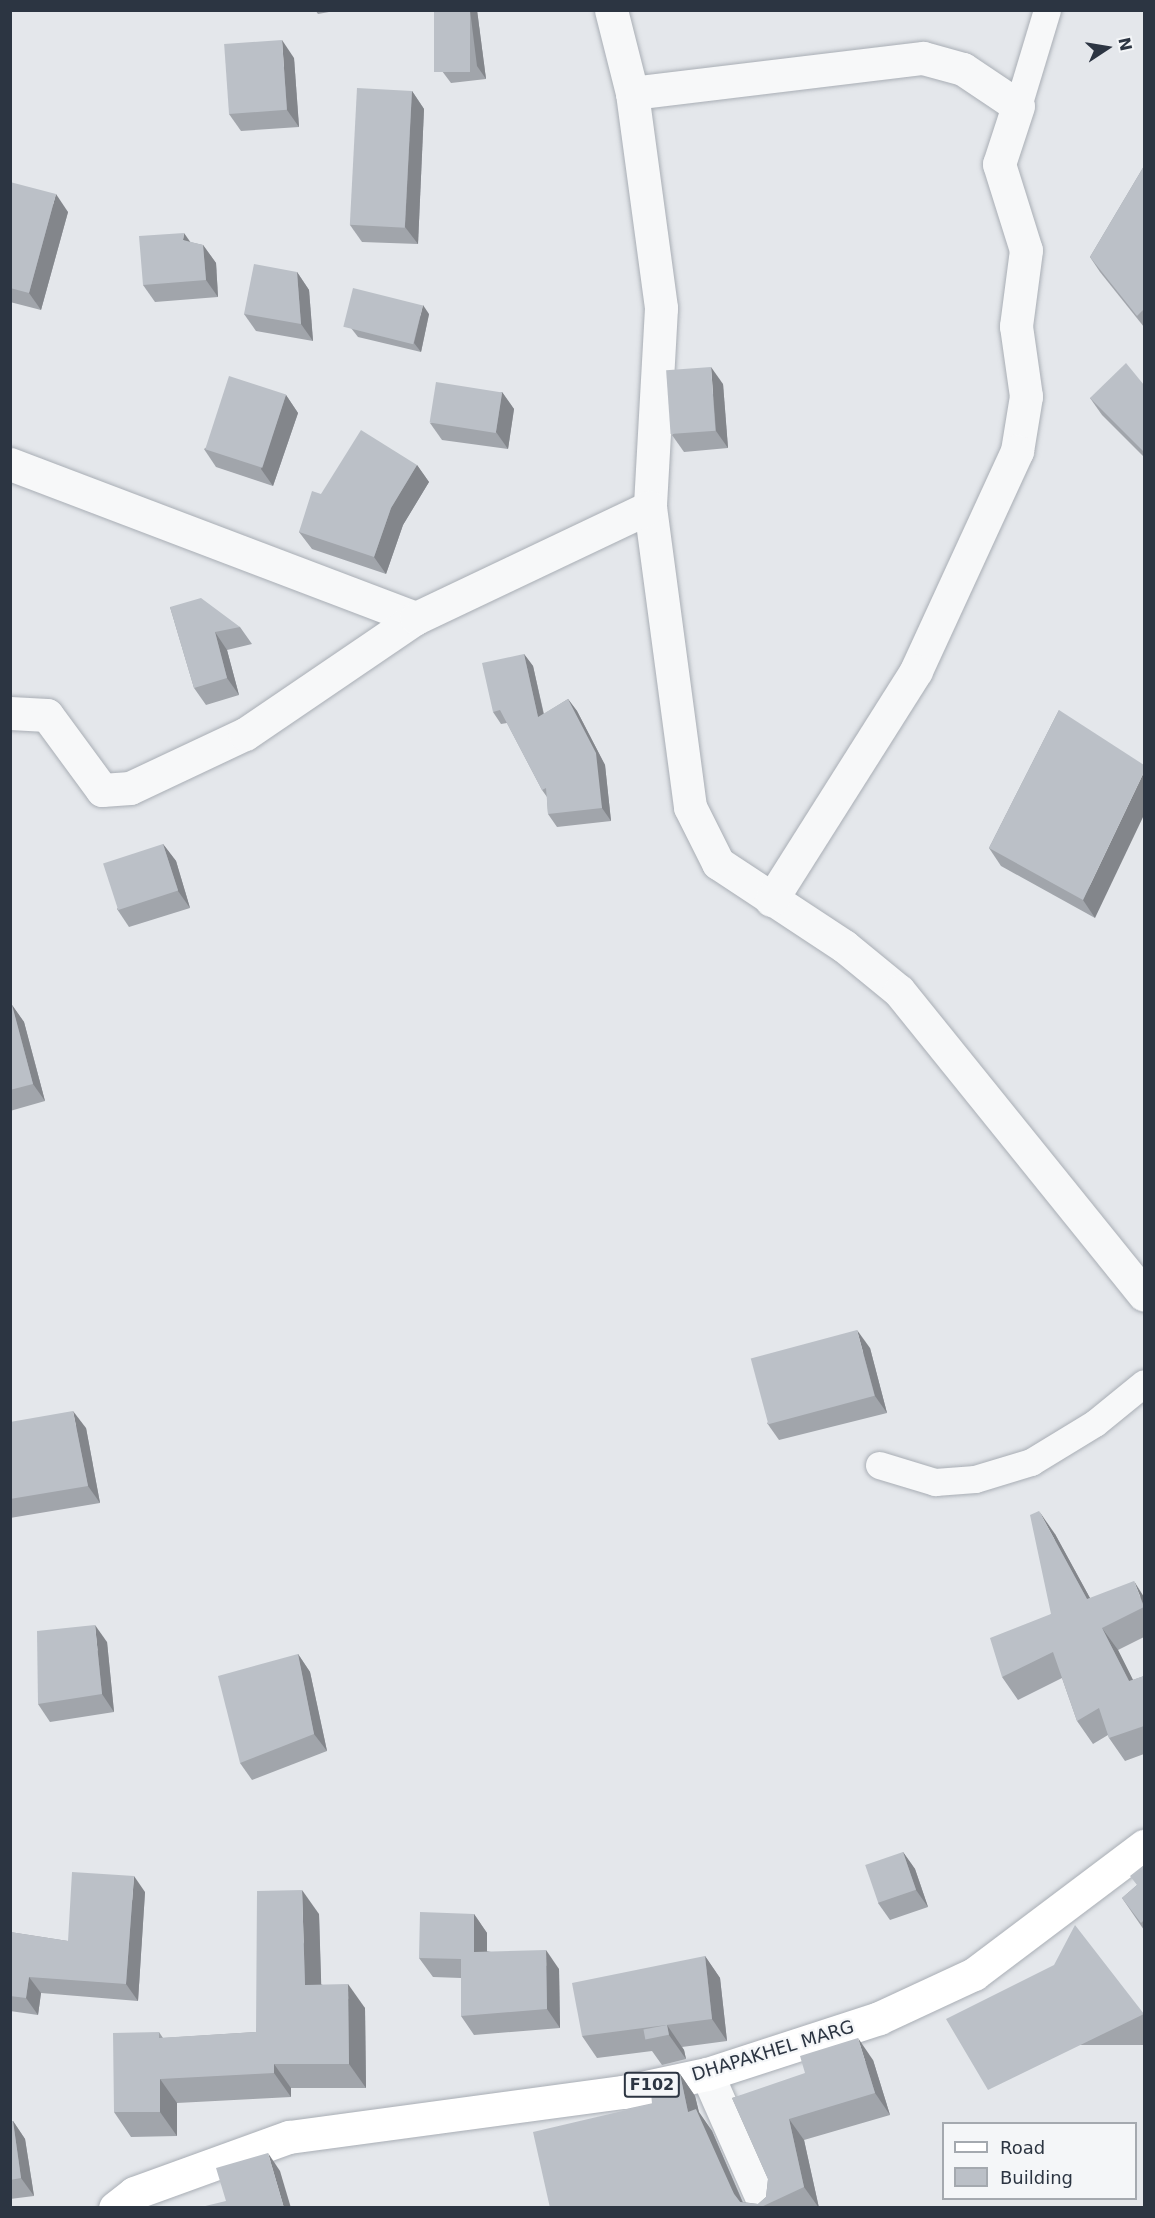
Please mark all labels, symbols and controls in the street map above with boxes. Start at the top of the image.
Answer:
north arrow [1077,18,1137,78]
text: N [1114,36,1136,53]
street label: DHAPAKHEL MARG [689,2016,857,2086]
road number: F102 [624,2072,680,2098]
legend [942,2122,1137,2200]
text: Road [1000,2137,1045,2158]
text: Building [1000,2167,1073,2188]

